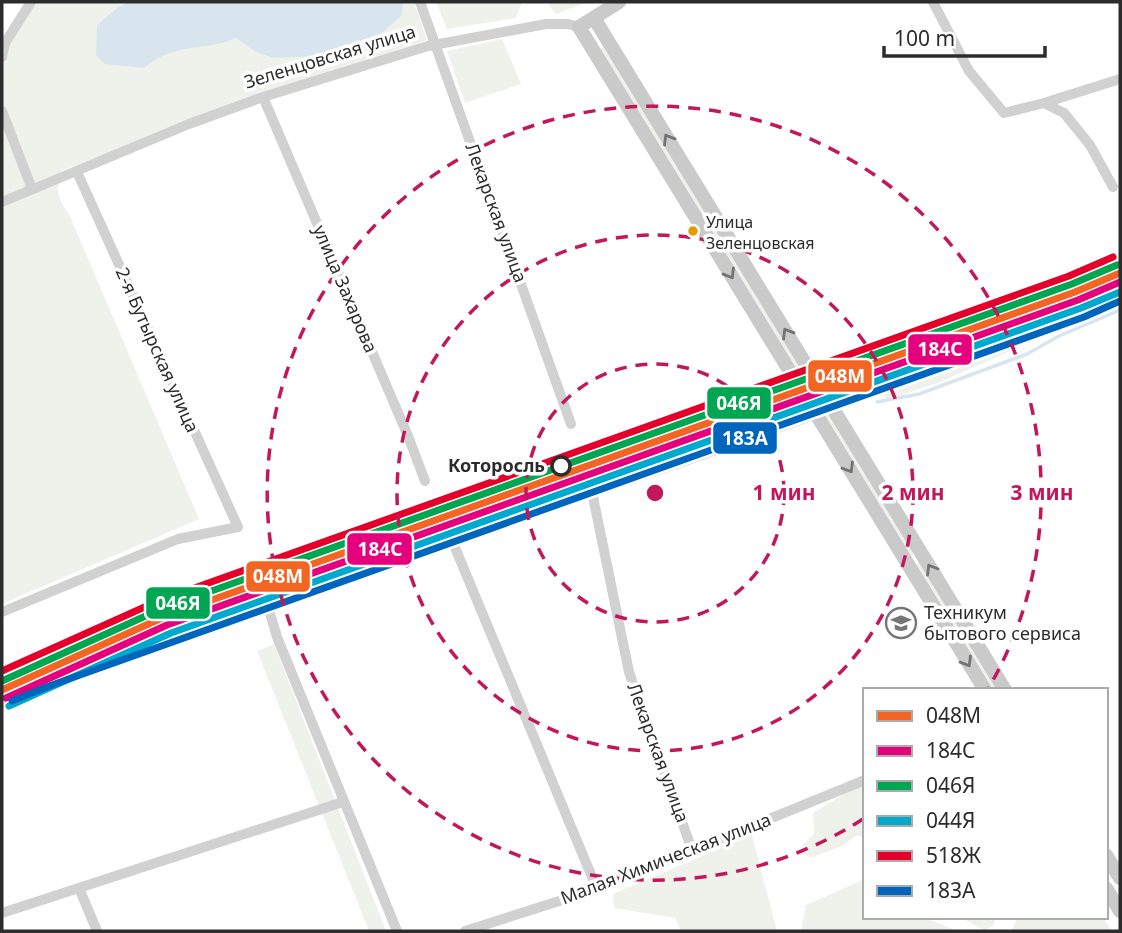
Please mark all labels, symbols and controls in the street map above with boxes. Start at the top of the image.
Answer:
scale bar [884,14,1045,58]
street label: Зеленцовская улица [241,19,418,94]
text: 100 m [894,24,955,52]
one-way arrow [663,134,676,147]
street label: Лекарская улица [461,140,533,286]
place label: Улица Зеленцовская [706,211,815,254]
street label: улица Захарова [308,221,384,356]
marker: Улица Зеленцовская [686,224,700,238]
street label: 2-я Бутырская улица [111,263,205,436]
one-way arrow [722,266,735,279]
one-way arrow [782,328,795,341]
line badge: 184С [907,333,973,366]
text: 184С [918,336,962,362]
line badge: 048М [807,359,873,393]
text: 048М [815,363,865,389]
line badge: 046Я [706,386,772,420]
text: 046Я [716,390,762,416]
line badge: 183А [712,421,778,455]
text: 183А [722,425,769,451]
place label: Которосль [448,453,545,477]
marker: Которосль [551,456,571,476]
one-way arrow [840,460,853,473]
text: 1 мин [753,478,815,506]
text: 2 мин [882,478,944,506]
text: 3 мин [1011,478,1073,506]
centre of rings [643,481,667,505]
line badge: 184С [346,532,413,566]
text: 184С [358,536,402,562]
line badge: 048М [245,560,311,593]
text: 048М [253,563,303,589]
one-way arrow [926,563,939,576]
line badge: 046Я [145,586,211,620]
text: 046Я [155,590,201,616]
place label: Техникум бытового сервиса [924,600,1081,645]
school or university icon: Техникум бытового сервиса [884,606,918,640]
one-way arrow [959,654,972,667]
street label: Лекарская улица [623,680,695,826]
legend [863,688,1108,919]
text: 048М [926,701,981,729]
text: 184С [926,736,975,764]
text: 046Я [926,771,975,799]
text: 044Я [926,806,975,834]
street label: Малая Химическая улица [557,807,774,909]
text: 518Ж [926,841,981,869]
text: 183А [926,876,976,904]

